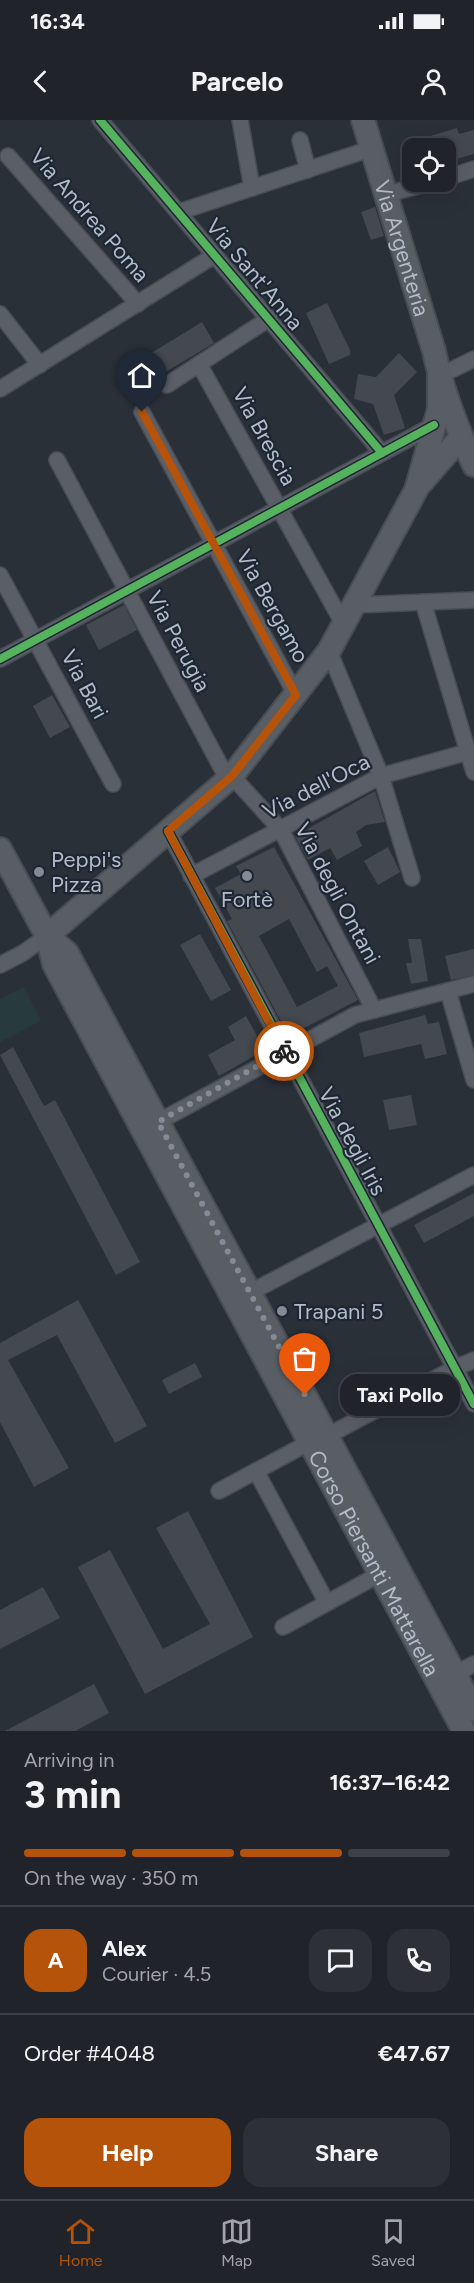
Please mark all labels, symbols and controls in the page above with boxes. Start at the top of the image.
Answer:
text: 16:34 [30,8,85,35]
icon: back [24,65,57,98]
text: Parcelo [191,65,283,98]
icon: person [417,65,450,98]
map controls [402,138,456,192]
button: locate [402,138,456,192]
street label: Via Andrea Poma [24,143,155,288]
street label: Via Argenteria [368,177,435,319]
street label: Via Sant'Anna [200,213,309,336]
pin [116,350,167,412]
icon: home [125,359,158,392]
street label: Via Brescia [226,382,303,490]
street label: Via Bergamo [230,545,315,668]
street label: Via Perugia [141,586,216,696]
street label: Via Bari [55,645,114,723]
street label: Via dell'Oca [258,748,374,825]
street label: Via degli Ontani [289,818,386,969]
place label: Peppi's Pizza [51,846,121,898]
marker: Peppi's Pizza [32,865,46,879]
marker: Fortè [240,869,254,883]
place label: Fortè [221,886,273,913]
courier [254,1021,314,1081]
icon: bike [268,1035,301,1068]
street label: Via degli Iris [313,1082,392,1200]
place label: Trapani 5 [294,1298,383,1325]
marker: Trapani 5 [275,1304,289,1318]
pin [279,1333,330,1395]
icon: bag [288,1342,321,1375]
callout: Taxi Pollo [341,1374,461,1416]
text: Taxi Pollo [357,1383,443,1407]
street label: Corso Piersanti Mattarella [302,1446,445,1681]
text: Arriving in [24,1748,114,1772]
text: 16:37–16:42 [329,1769,450,1796]
text: 3 min [24,1771,121,1818]
text: On the way · 350 m [24,1866,198,1890]
button: chat [309,1929,372,1992]
button: phone [387,1929,450,1992]
text: Alex [102,1935,147,1962]
text: A [48,1947,63,1974]
text: Courier · 4.5 [102,1962,211,1986]
text: Order #4048 [24,2040,155,2067]
text: €47.67 [378,2040,450,2067]
button: Help [24,2118,231,2187]
button: Share [243,2118,450,2187]
tab: Home [59,2215,103,2270]
tab: Map [220,2215,253,2270]
tab: Saved [371,2215,415,2270]

